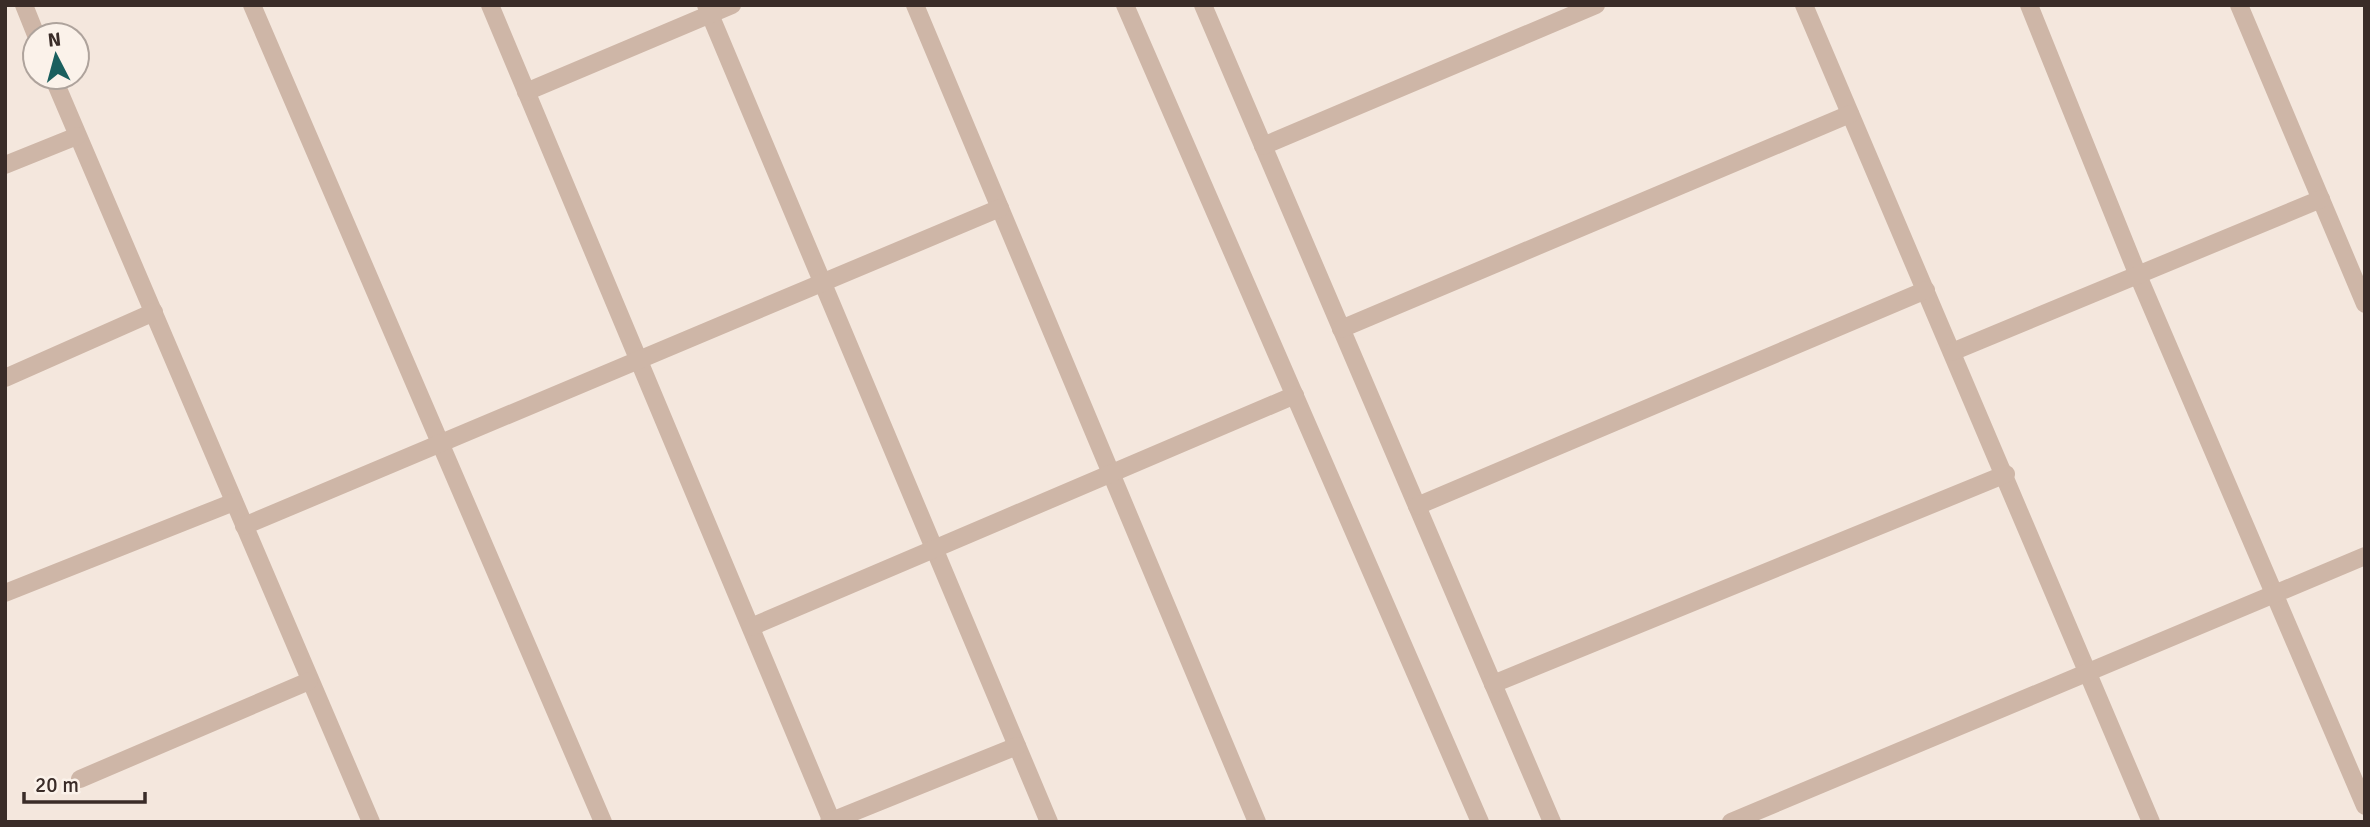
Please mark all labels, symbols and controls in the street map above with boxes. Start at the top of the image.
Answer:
north arrow [21,21,91,91]
text: N [47,27,62,53]
scale bar [24,760,145,804]
text: 20 m [35,772,79,798]

